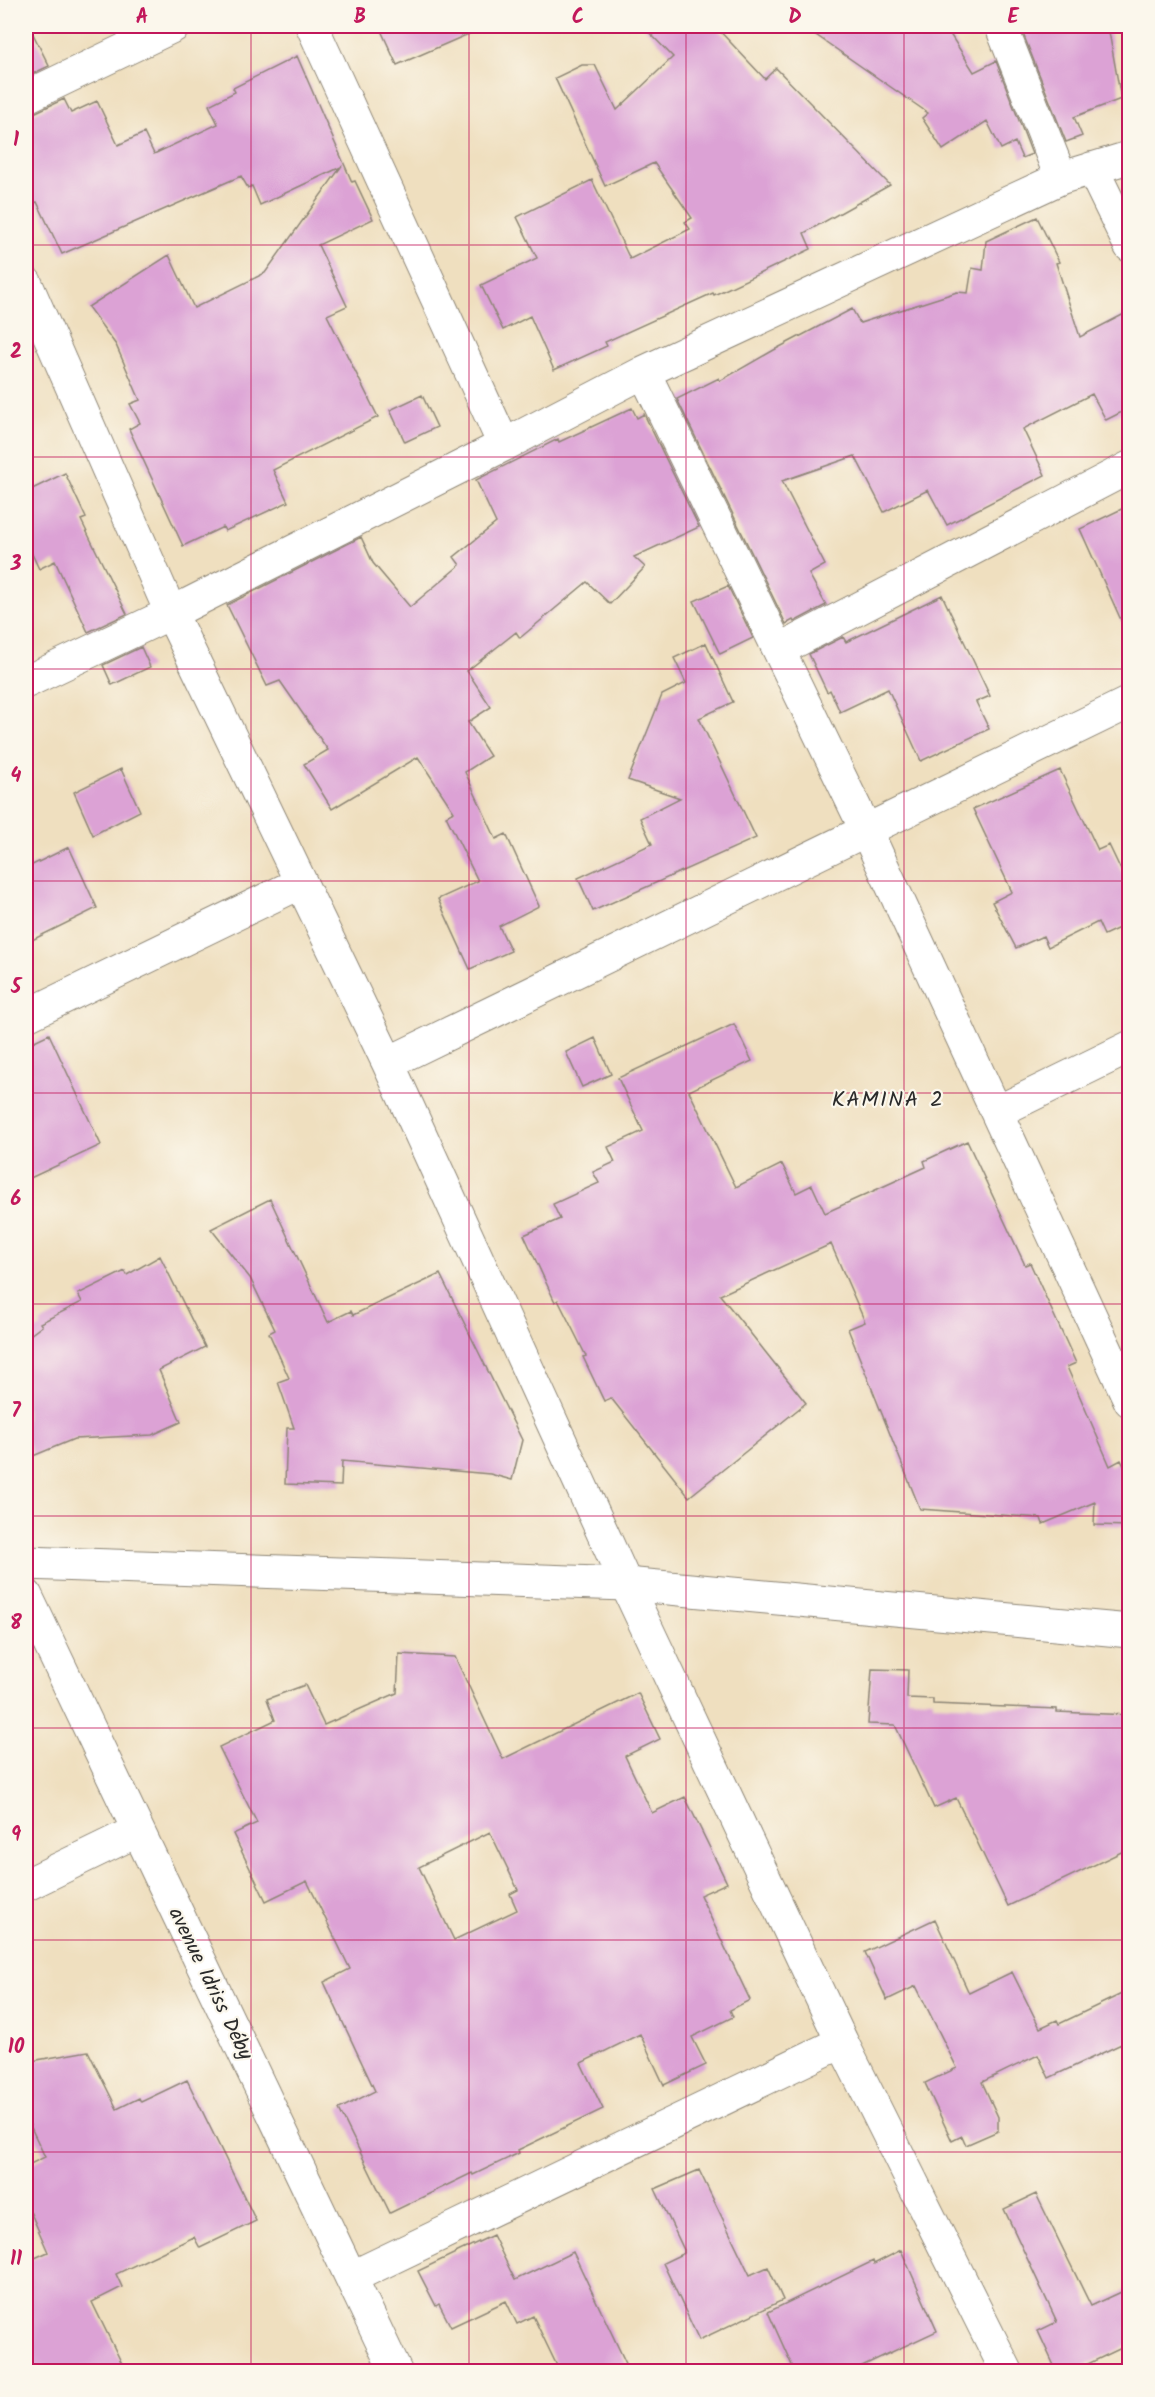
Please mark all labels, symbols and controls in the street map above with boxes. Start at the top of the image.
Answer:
text: A [136,2,148,34]
text: B [354,2,366,34]
text: C [572,2,584,34]
text: D [788,2,802,34]
text: E [1007,2,1019,34]
text: 1 [13,125,19,157]
text: 2 [10,337,22,369]
text: 3 [10,549,22,581]
text: 4 [11,761,22,793]
text: 5 [10,972,23,1004]
district label: KAMINA 2 [832,1083,944,1118]
text: 6 [11,1184,22,1216]
text: 7 [11,1396,21,1428]
text: 8 [10,1608,22,1640]
text: 9 [11,1820,21,1852]
street label: avenue Idriss Déby [159,1902,261,2066]
text: 10 [8,2032,25,2064]
text: 11 [10,2244,22,2276]

